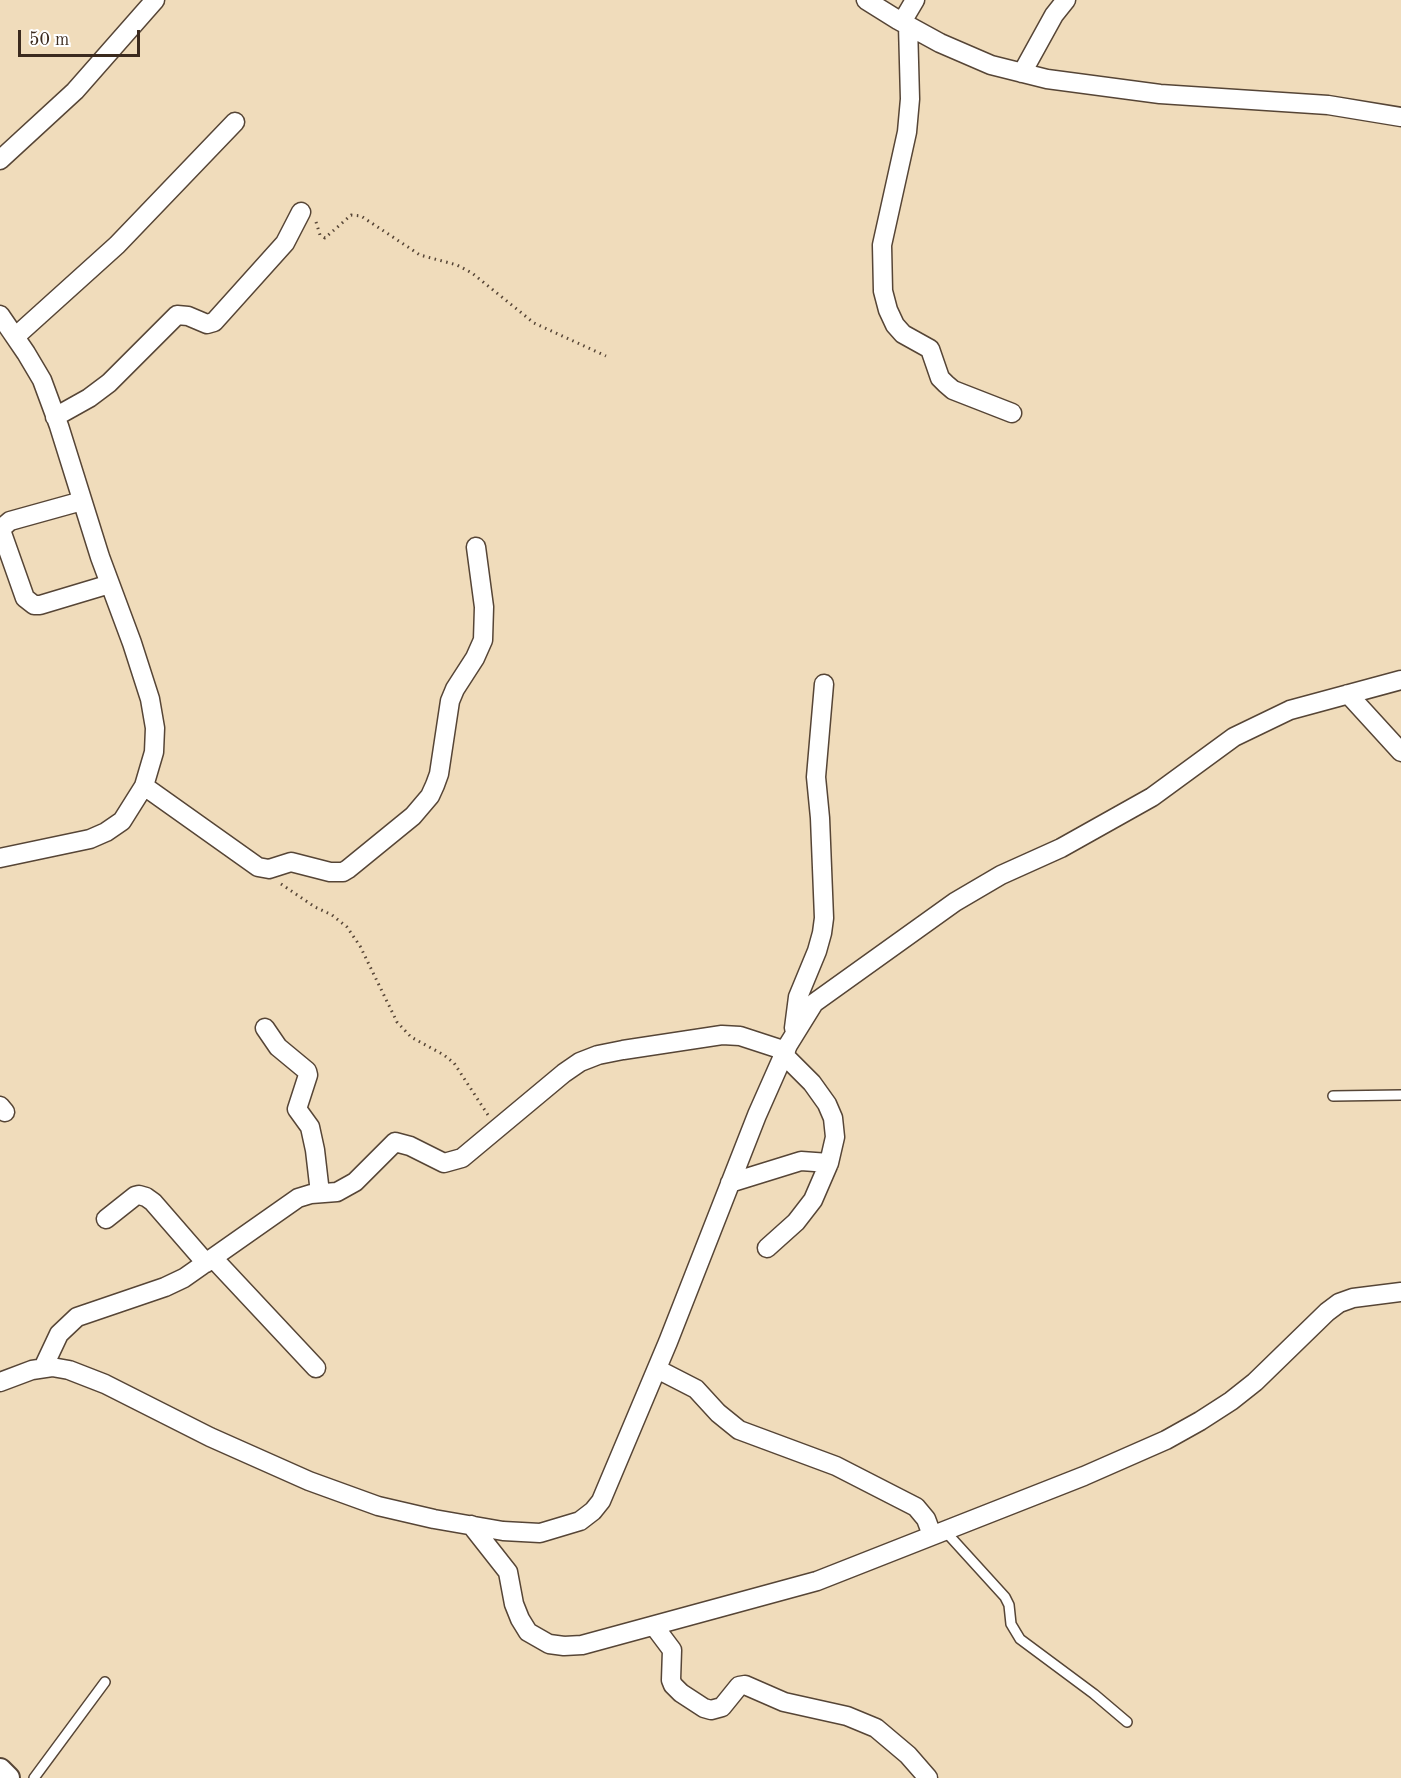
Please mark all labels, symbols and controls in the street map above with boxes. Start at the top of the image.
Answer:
scale bar [21,18,142,56]
text: 50 m [29,31,69,49]

